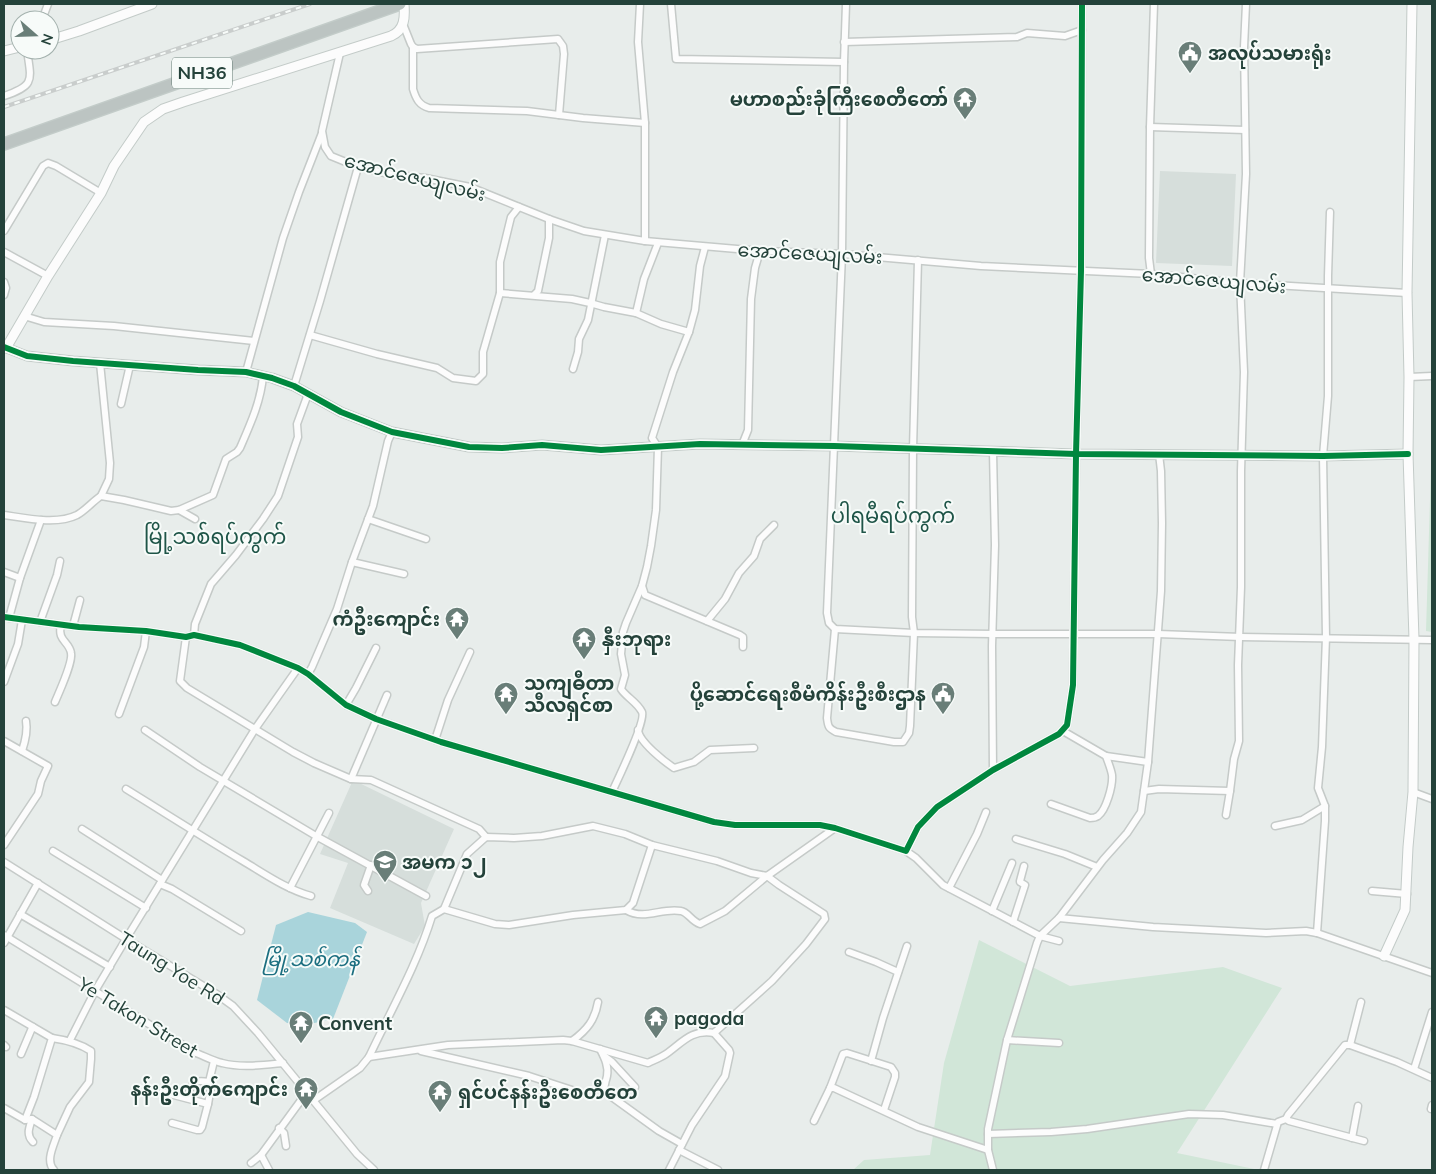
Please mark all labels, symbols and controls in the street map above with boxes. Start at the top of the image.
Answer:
north arrow [10,10,60,60]
text: N [37,31,57,47]
public building icon: အလုပ်သမားရုံး [1177,40,1203,74]
place label: အလုပ်သမားရုံး [1208,40,1332,69]
road number: NH36 [172,58,232,88]
place label: မဟာစည်းခုံကြီးစေတီတော် [730,86,948,115]
temple icon: မဟာစည်းခုံကြီးစေတီတော် [952,86,978,120]
street label: အောင်ဇေယျလမ်း [341,146,489,210]
street label: အောင်ဇေယျလမ်း [737,235,883,273]
street label: အောင်ဇေယျလမ်း [1140,260,1287,302]
district label: ပါရမီရပ်ကွက် [831,500,955,533]
district label: မြို့သစ်ရပ်ကွက် [144,521,286,554]
place label: ကံဦးကျောင်း [332,606,440,636]
temple icon: ကံဦးကျောင်း [444,606,470,640]
temple icon: နှီးဘုရား [571,626,597,660]
place label: နှီးဘုရား [602,626,671,655]
place label: သကျဓီတာ သီလရှင်စာ [524,670,614,721]
temple icon: သကျဓီတာ သီလရှင်စာ [493,681,519,715]
place label: ပို့ဆောင်ရေးစီမံကိန်းဦးစီးဌာန [690,681,926,710]
public building icon: ပို့ဆောင်ရေးစီမံကိန်းဦးစီးဌာန [930,681,956,715]
school or university icon: အမက ၁၂ [372,849,398,883]
place label: အမက ၁၂ [402,850,487,878]
street label: Taung Yoe Rd [115,926,229,1010]
water label: မြို့သစ်ကန် [262,945,363,976]
street label: Ye Takon Street [73,971,203,1062]
temple icon: pagoda [643,1005,669,1039]
place label: pagoda [674,1006,744,1030]
temple icon: Convent [288,1010,314,1044]
place label: Convent [318,1011,392,1035]
place label: နန်းဦးတိုက်ကျောင်း [131,1076,288,1106]
temple icon: နန်းဦးတိုက်ကျောင်း [293,1076,319,1110]
temple icon: ရှင်ပင်နန်းဦးစေတီတေ [427,1079,453,1113]
place label: ရှင်ပင်နန်းဦးစေတီတေ [458,1079,638,1108]

